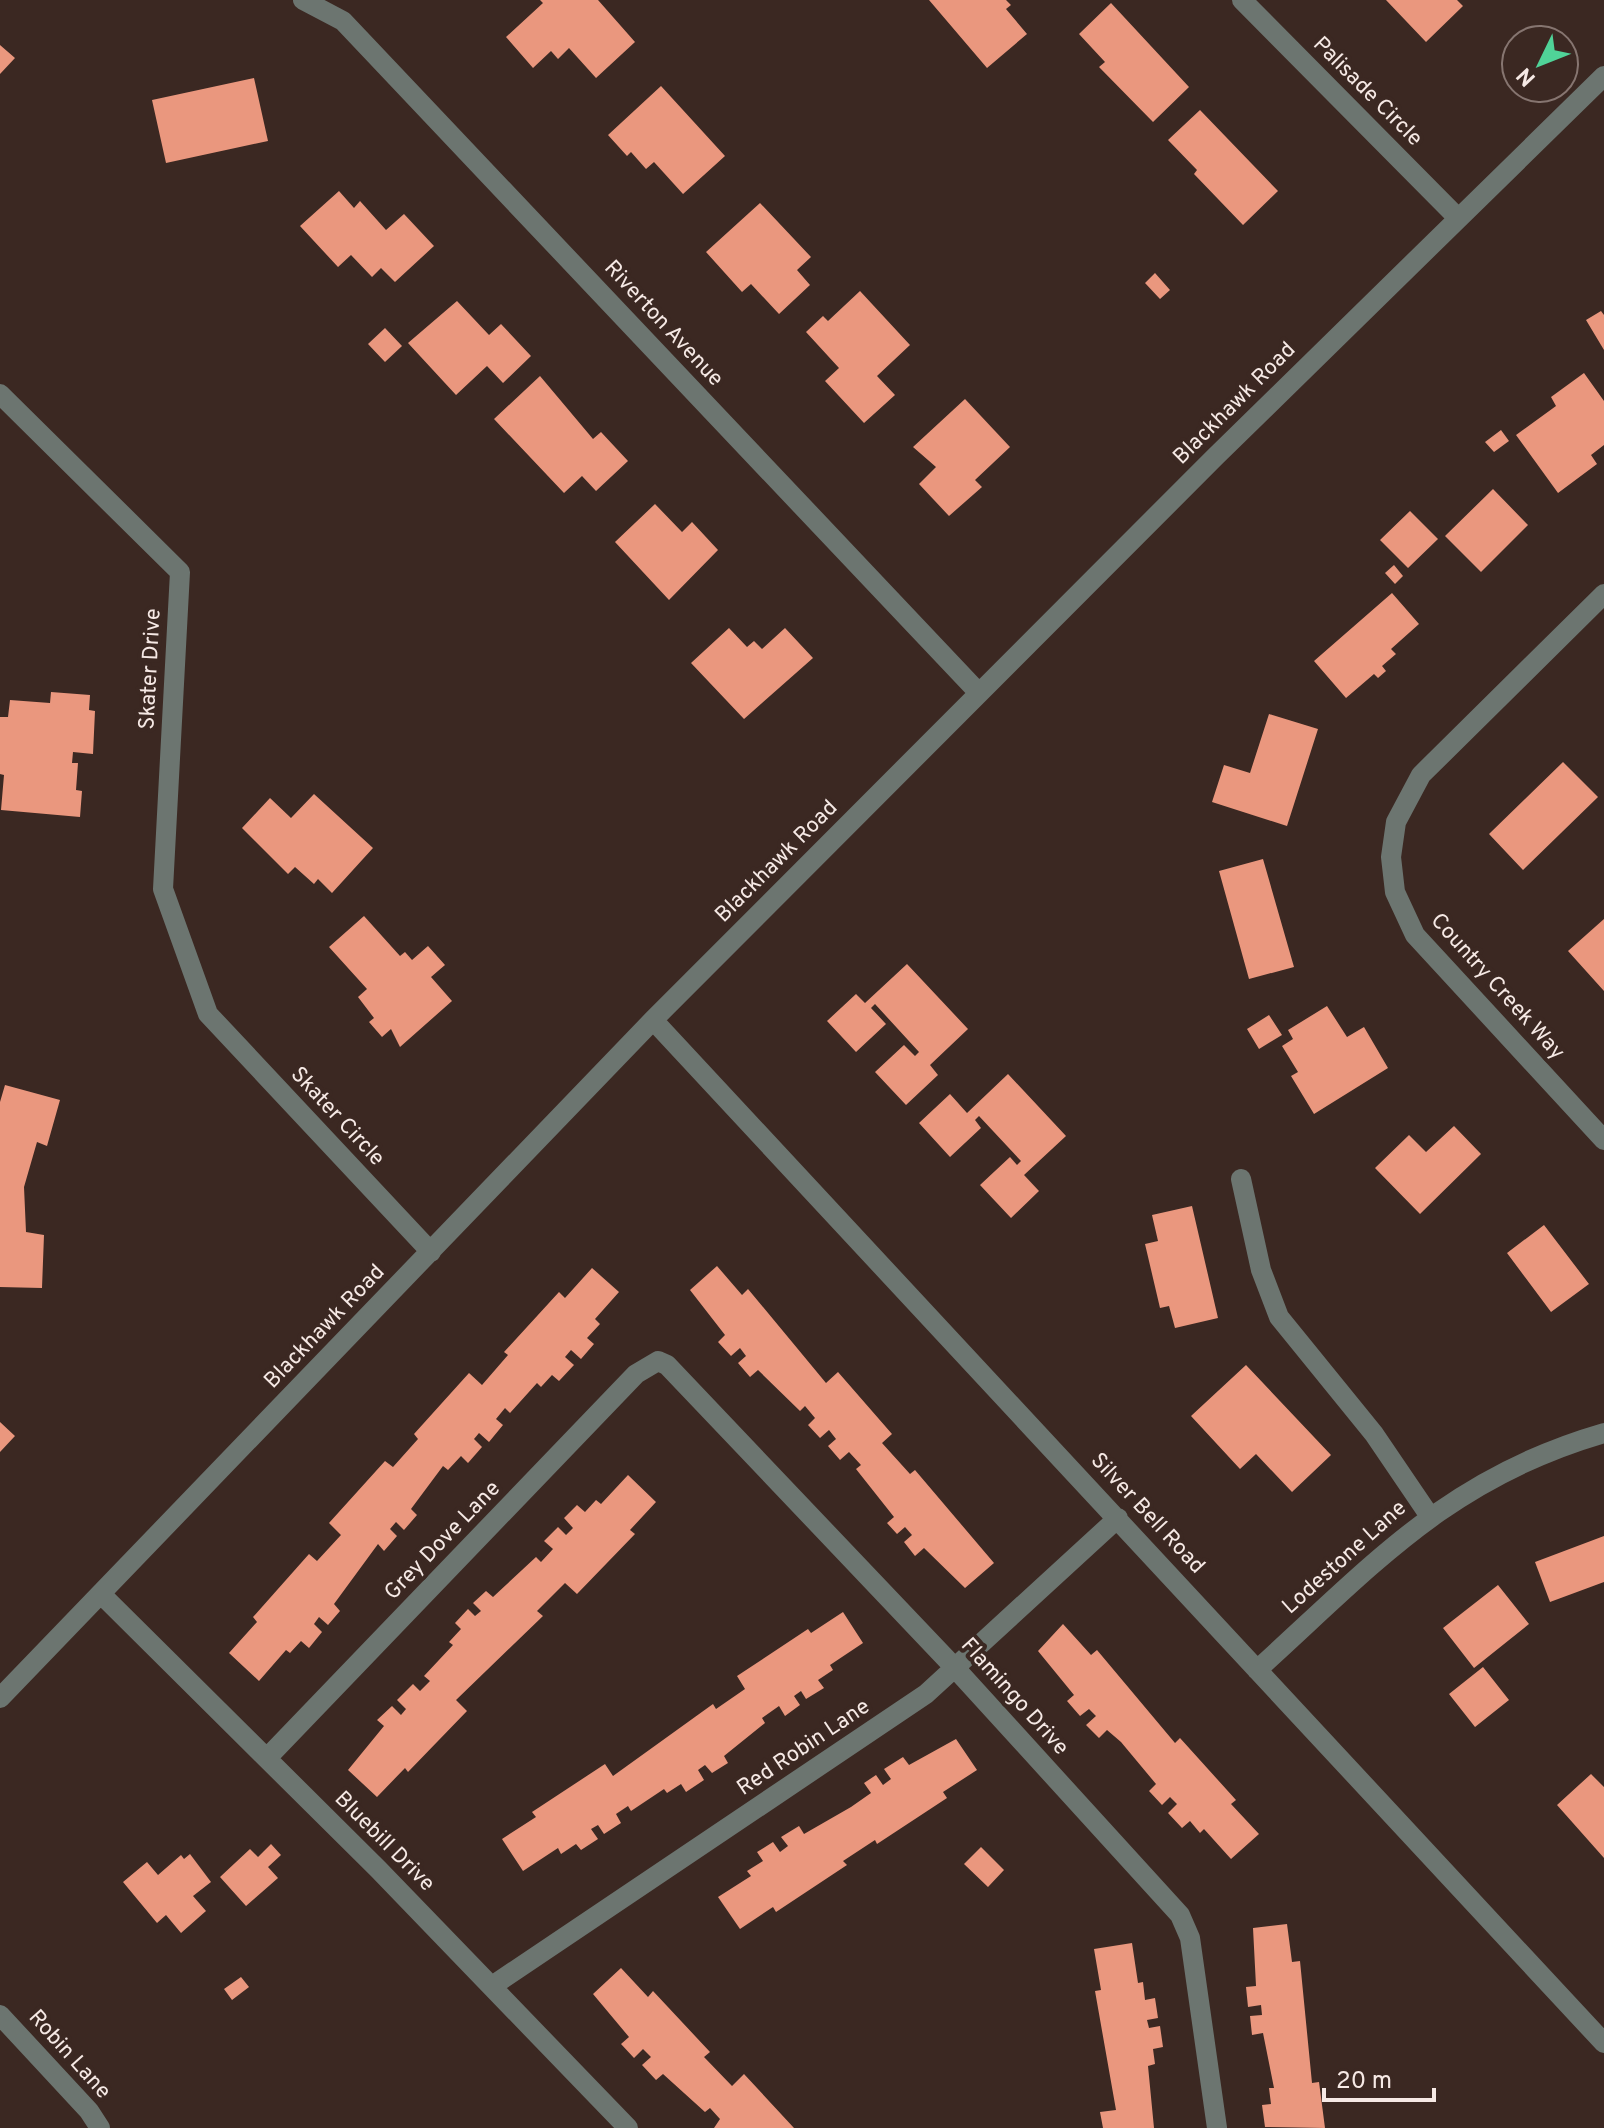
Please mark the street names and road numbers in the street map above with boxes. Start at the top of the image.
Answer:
street label: Palisade Circle [1306,31,1428,153]
street label: Riverton Avenue [598,255,728,393]
street label: Blackhawk Road [1168,337,1302,471]
street label: Skater Drive [134,608,168,730]
street label: Blackhawk Road [710,795,844,929]
street label: Country Creek Way [1424,908,1570,1066]
street label: Skater Circle [284,1062,390,1172]
street label: Blackhawk Road [259,1259,391,1395]
street label: Silver Bell Road [1084,1448,1210,1580]
street label: Grey Dove Lane [379,1476,507,1606]
street label: Lodestone Lane [1277,1495,1413,1621]
street label: Flamingo Drive [954,1633,1074,1761]
street label: Red Robin Lane [732,1694,876,1802]
street label: Bluebill Drive [328,1786,440,1898]
street label: Robin Lane [22,2005,116,2105]

